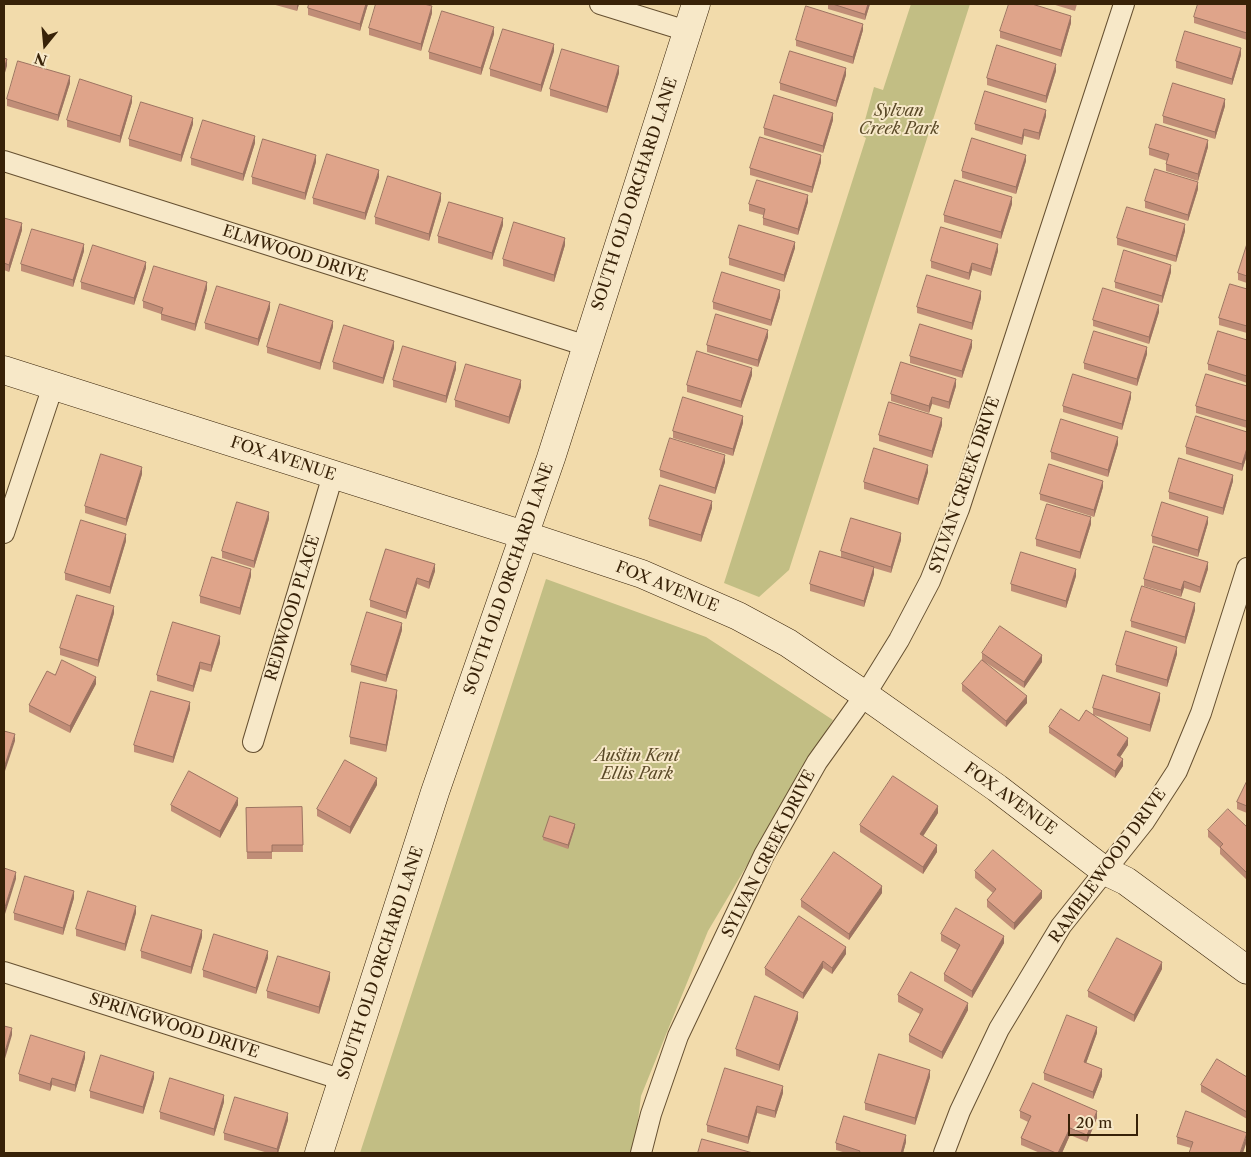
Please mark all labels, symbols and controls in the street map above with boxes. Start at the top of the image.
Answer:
north arrow [20,20,70,70]
text: N [32,49,49,70]
street label: SOUTH OLD ORCHARD LANE [588,75,682,313]
park label: Sylvan Creek Park [859,101,939,139]
street label: ELMWOOD DRIVE [220,221,370,287]
street label: SYLVAN CREEK DRIVE [926,394,1004,576]
street label: FOX AVENUE [228,433,338,485]
street label: SOUTH OLD ORCHARD LANE [460,461,558,697]
street label: REDWOOD PLACE [262,533,324,683]
street label: FOX AVENUE [613,558,721,616]
park label: Austin Kent Ellis Park [595,746,679,784]
street label: FOX AVENUE [960,759,1060,839]
street label: SYLVAN CREEK DRIVE [718,767,820,941]
street label: RAMBLEWOOD DRIVE [1046,785,1170,947]
street label: SOUTH OLD ORCHARD LANE [334,844,428,1082]
street label: SPRINGWOOD DRIVE [87,989,261,1063]
scale bar [1071,1104,1141,1136]
text: 20 m [1076,1113,1112,1132]

